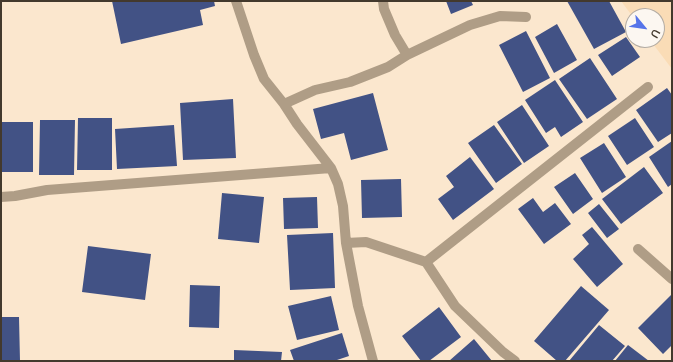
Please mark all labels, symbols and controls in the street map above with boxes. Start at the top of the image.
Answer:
north arrow [625,8,665,48]
text: U [647,26,664,41]

